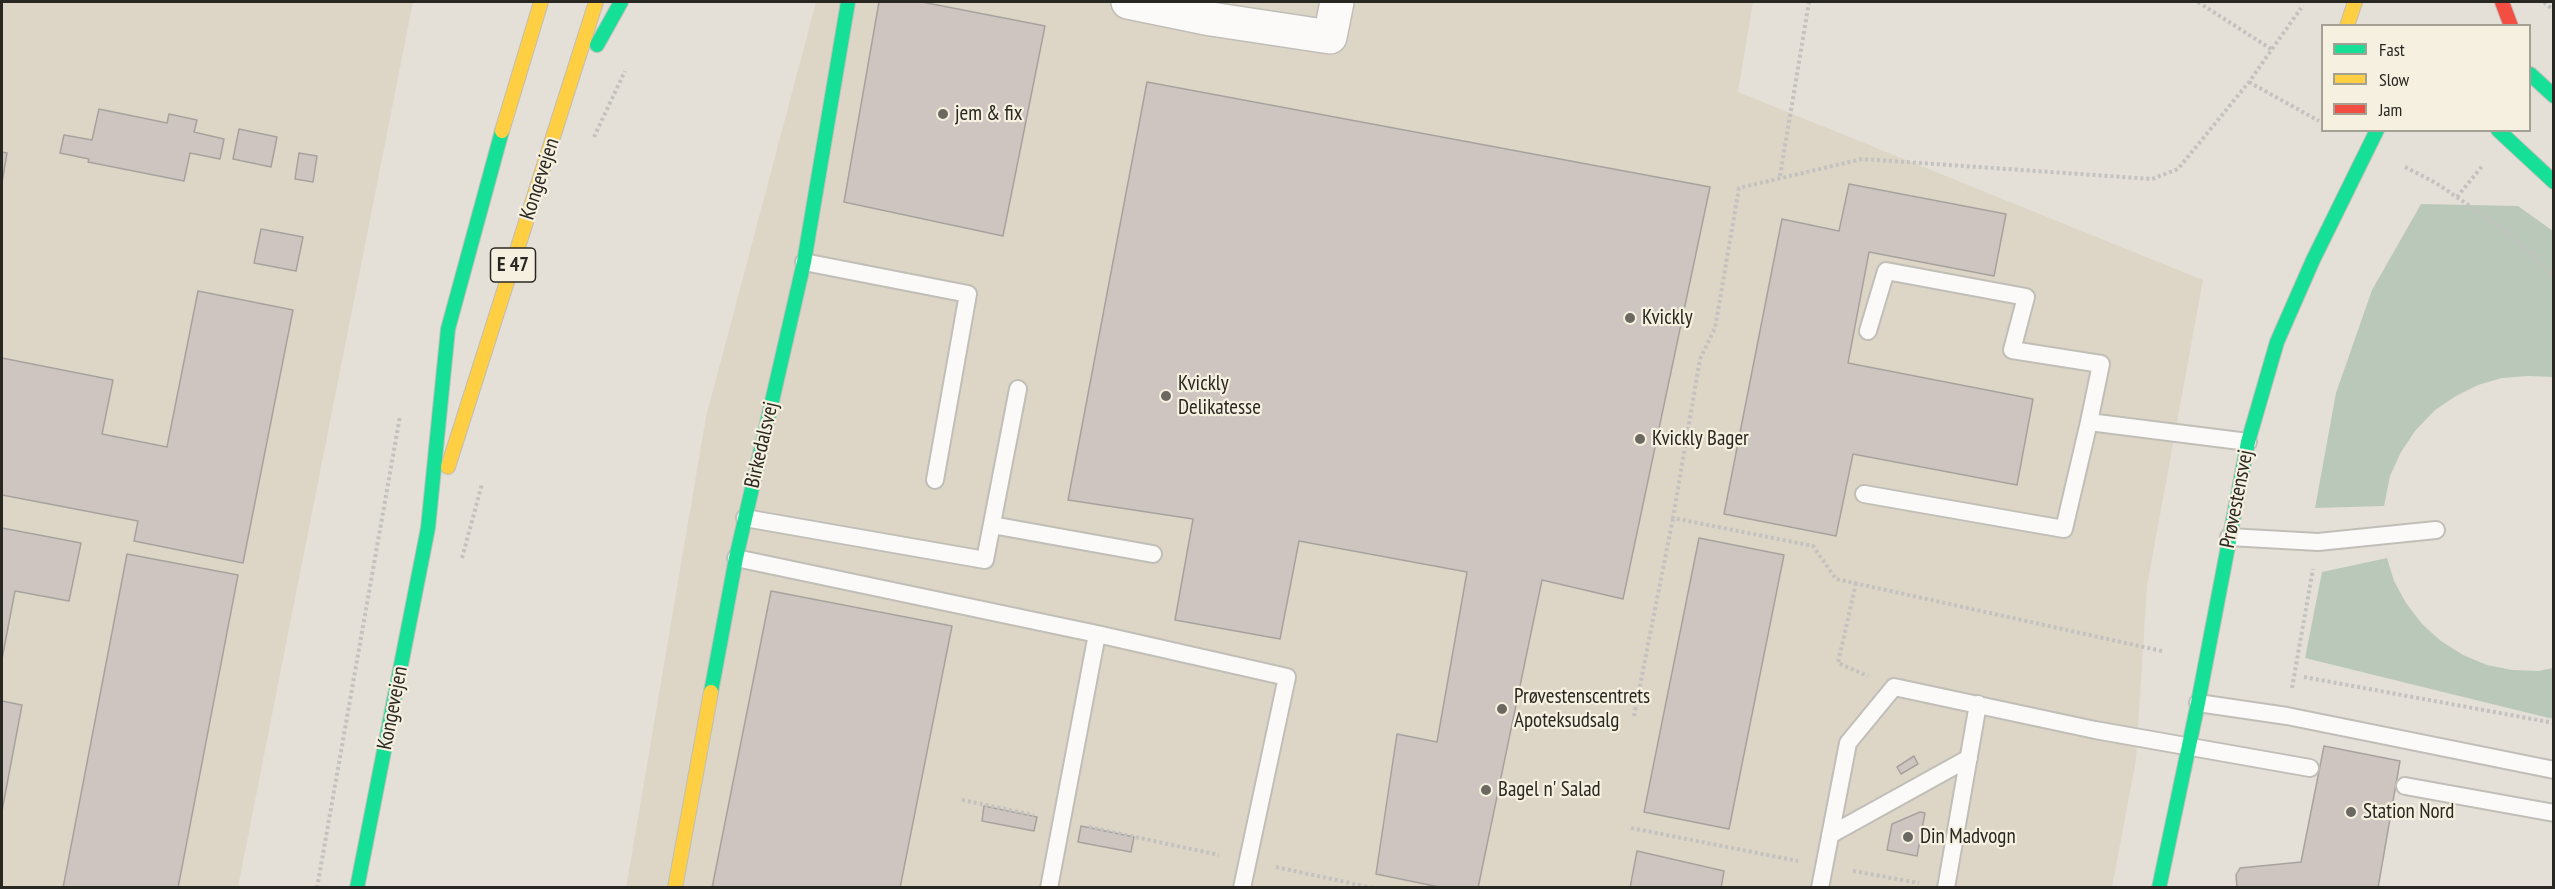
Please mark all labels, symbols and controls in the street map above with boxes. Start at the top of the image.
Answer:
legend [2321,24,2531,132]
text: Fast [2379,38,2405,61]
text: Slow [2379,68,2409,91]
text: Jam [2379,98,2402,121]
place label: jem & fix [955,101,1022,127]
marker: jem & fix [936,107,950,121]
street label: Kongevejen [515,135,565,223]
road number: E 47 [490,248,536,282]
place label: Kvickly [1642,305,1693,331]
marker: Kvickly [1623,311,1637,325]
place label: Kvickly Delikatesse [1178,371,1261,421]
marker: Kvickly Delikatesse [1159,389,1173,403]
street label: Birkedalsvej [740,399,784,491]
place label: Kvickly Bager [1652,426,1749,452]
marker: Kvickly Bager [1633,432,1647,446]
street label: Prøvestensvej [2215,448,2259,550]
street label: Kongevejen [373,664,413,752]
place label: Prøvestenscentrets Apoteksudsalg [1514,684,1650,734]
marker: Prøvestenscentrets Apoteksudsalg [1495,702,1509,716]
place label: Bagel n' Salad [1498,777,1601,803]
marker: Bagel n' Salad [1479,783,1493,797]
place label: Station Nord [2363,799,2454,825]
marker: Station Nord [2344,805,2358,819]
place label: Din Madvogn [1920,824,2016,850]
marker: Din Madvogn [1901,830,1915,844]

